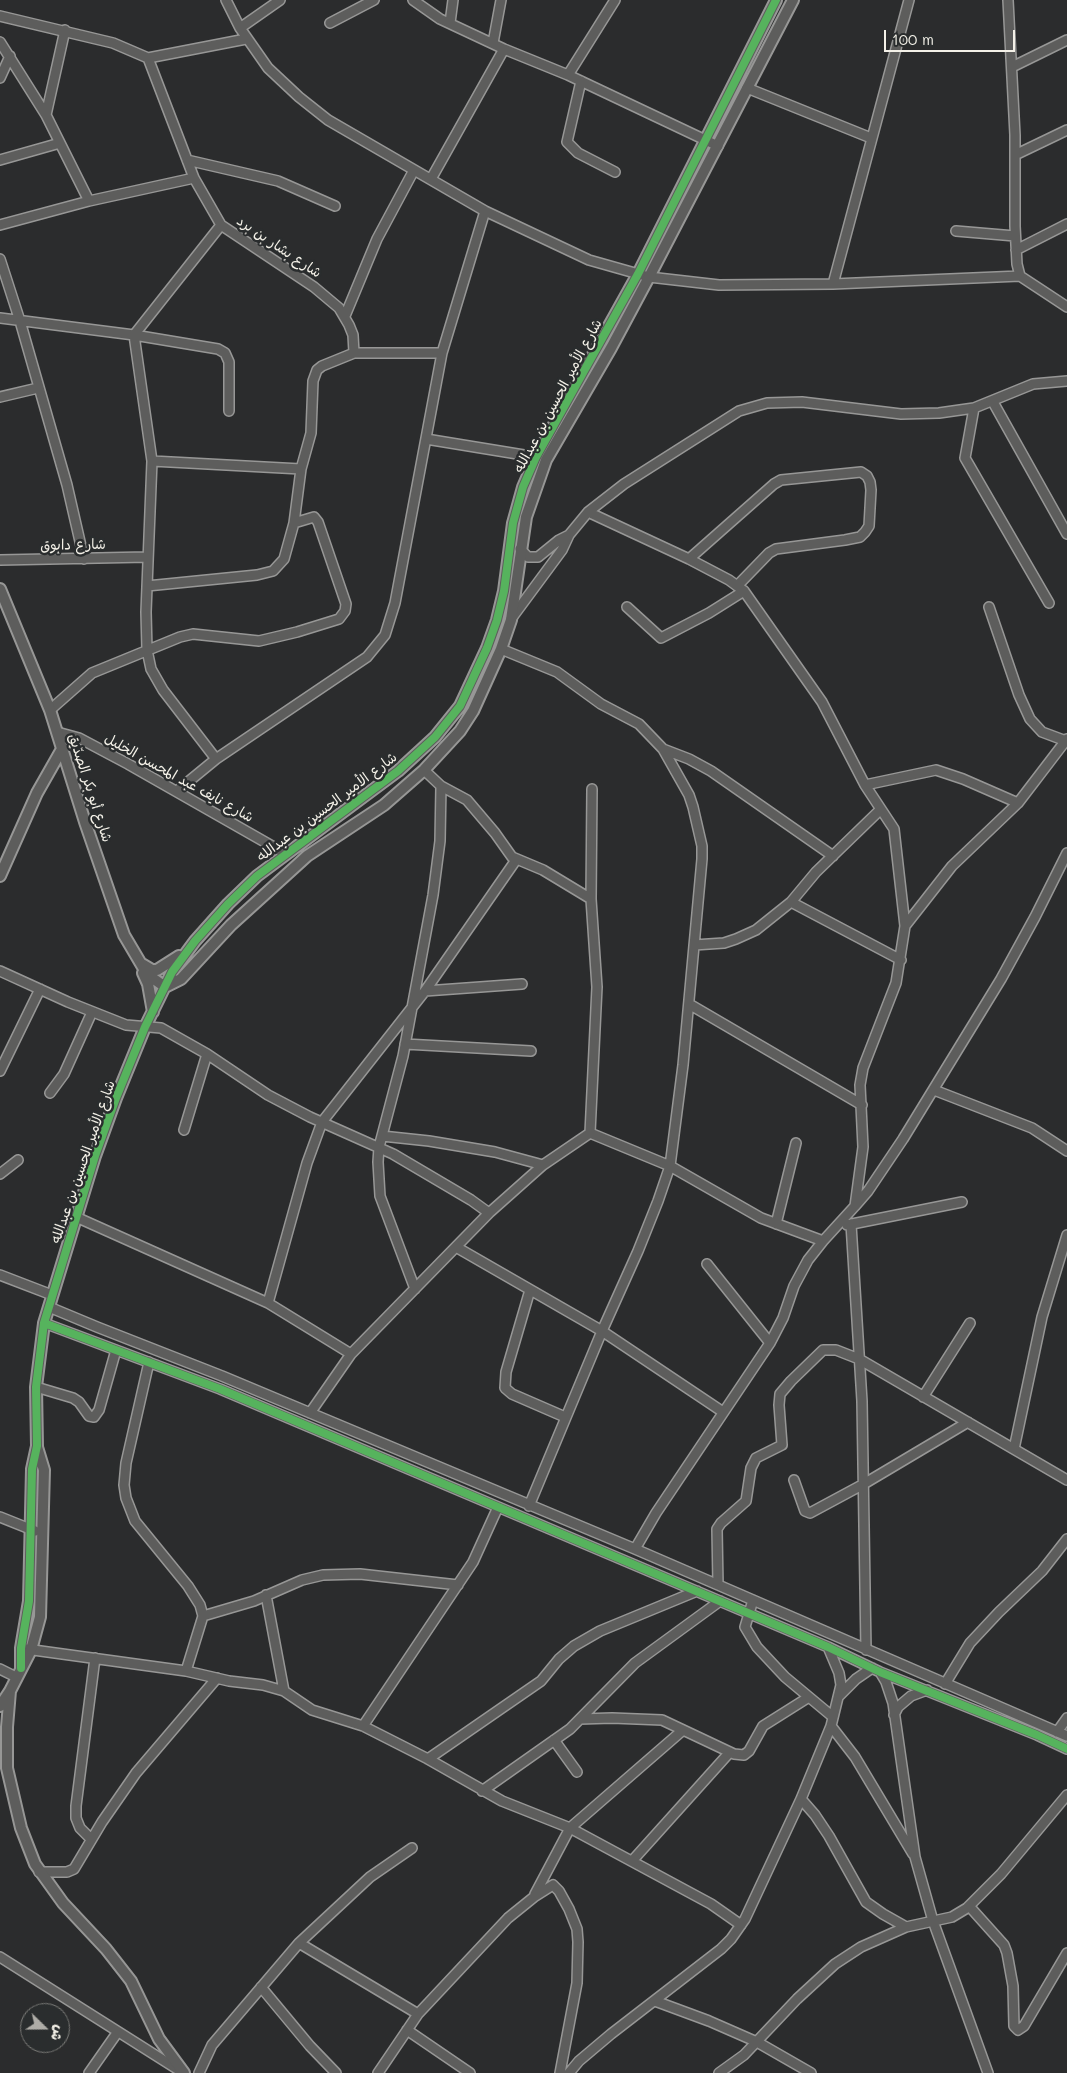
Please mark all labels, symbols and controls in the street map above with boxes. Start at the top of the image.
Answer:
scale bar [887,20,1018,52]
text: 100 m [892,29,934,49]
street label: شارع بشار بن برد [233,212,325,282]
street label: شارع الأمير الحسين بن عبدالله [510,316,606,476]
street label: شارع دابوق [40,536,106,554]
street label: شارع نايف عبد المحسن الخليل [102,730,256,826]
street label: شارع أبو بكر الصدّيق [65,732,115,844]
street label: شارع الأمير الحسين بن عبدالله [254,749,400,865]
street label: شارع الأمير الحسين بن عبدالله [47,1078,119,1246]
north arrow [20,2003,70,2053]
text: ش [47,2023,70,2044]

